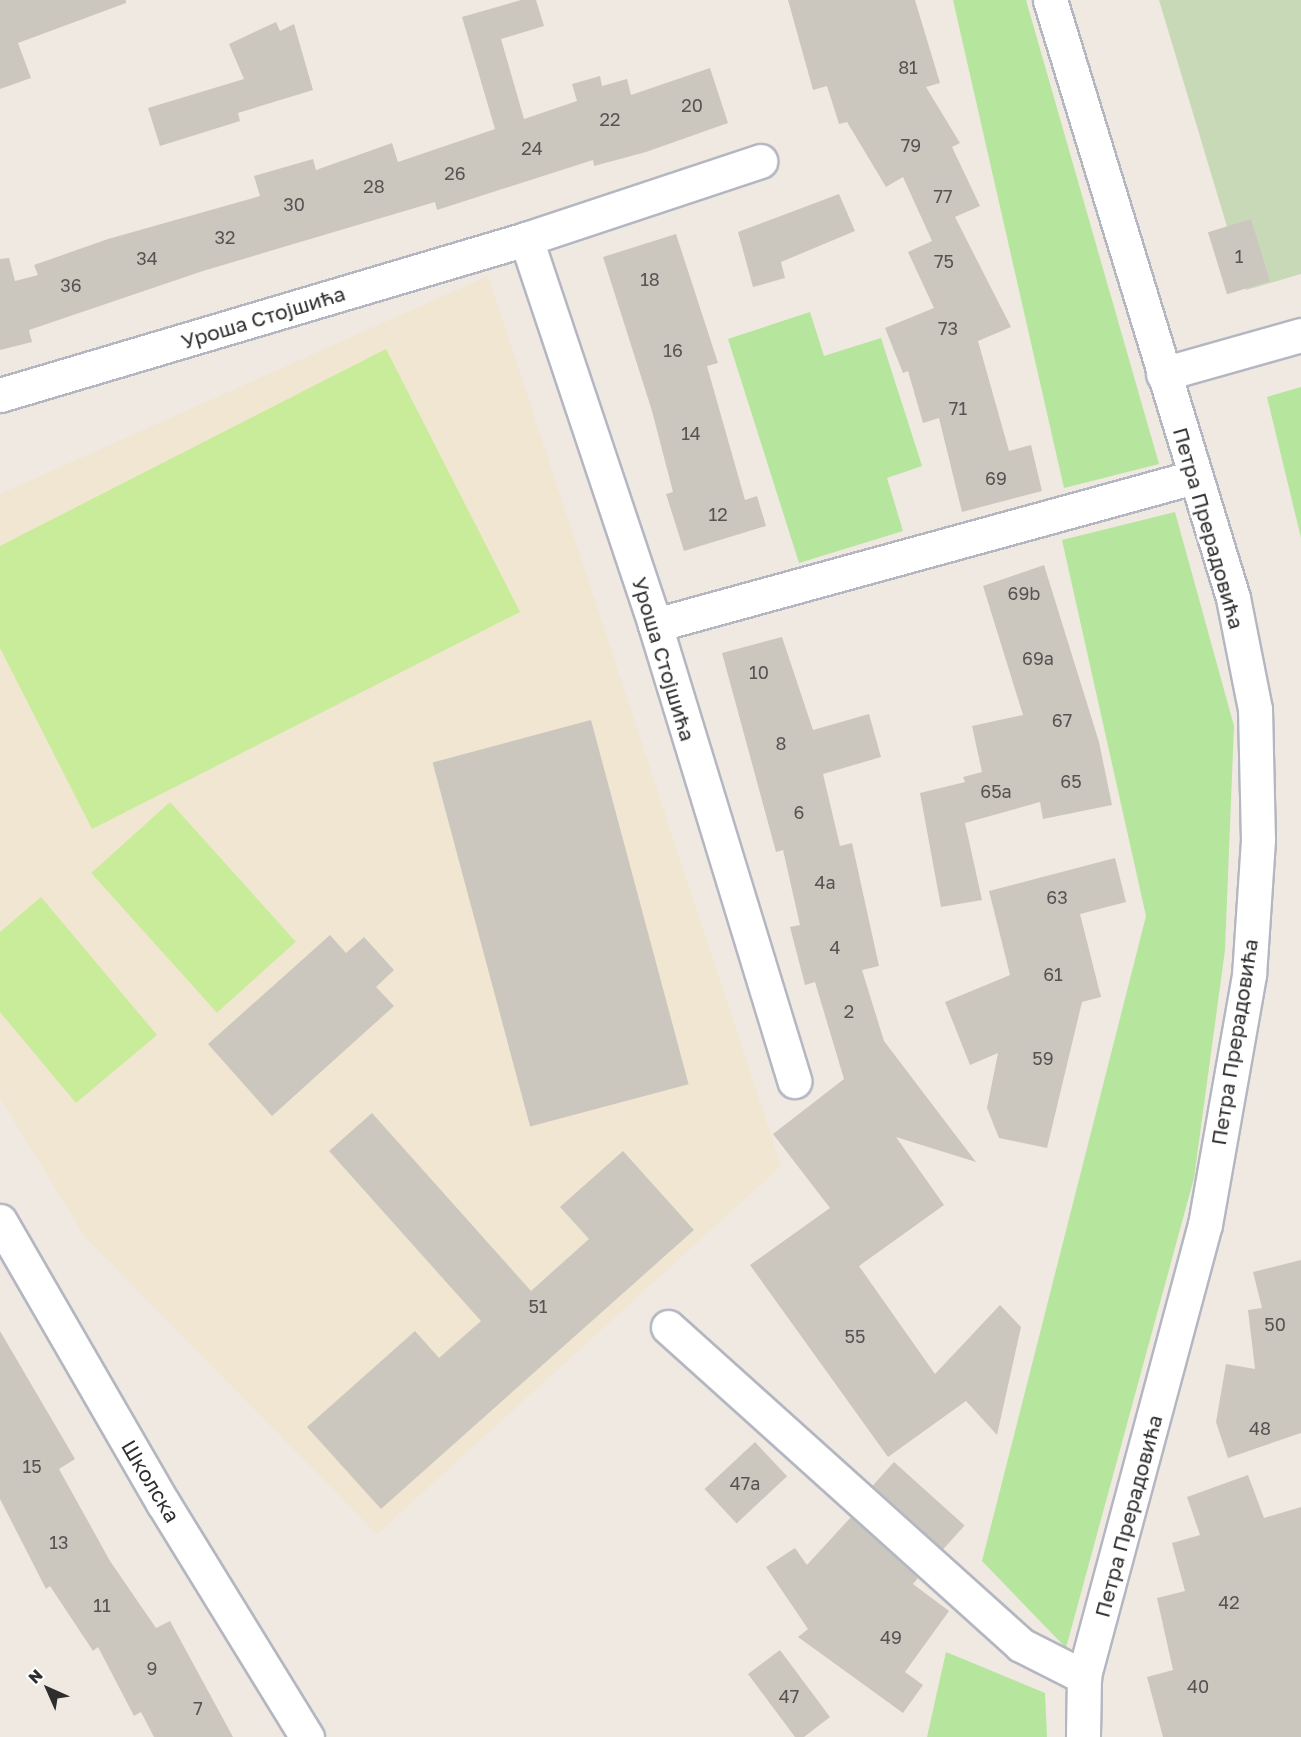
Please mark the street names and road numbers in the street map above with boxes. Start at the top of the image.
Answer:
street label: Уроша Стојшића [178,280,348,354]
street label: Петра Прерадовића [1168,424,1250,632]
street label: Уроша Стојшића [627,574,701,744]
street label: Петра Прерадовића [1205,937,1263,1147]
street label: Петра Прерадовића [1089,1412,1167,1620]
street label: Школска [117,1435,185,1527]

